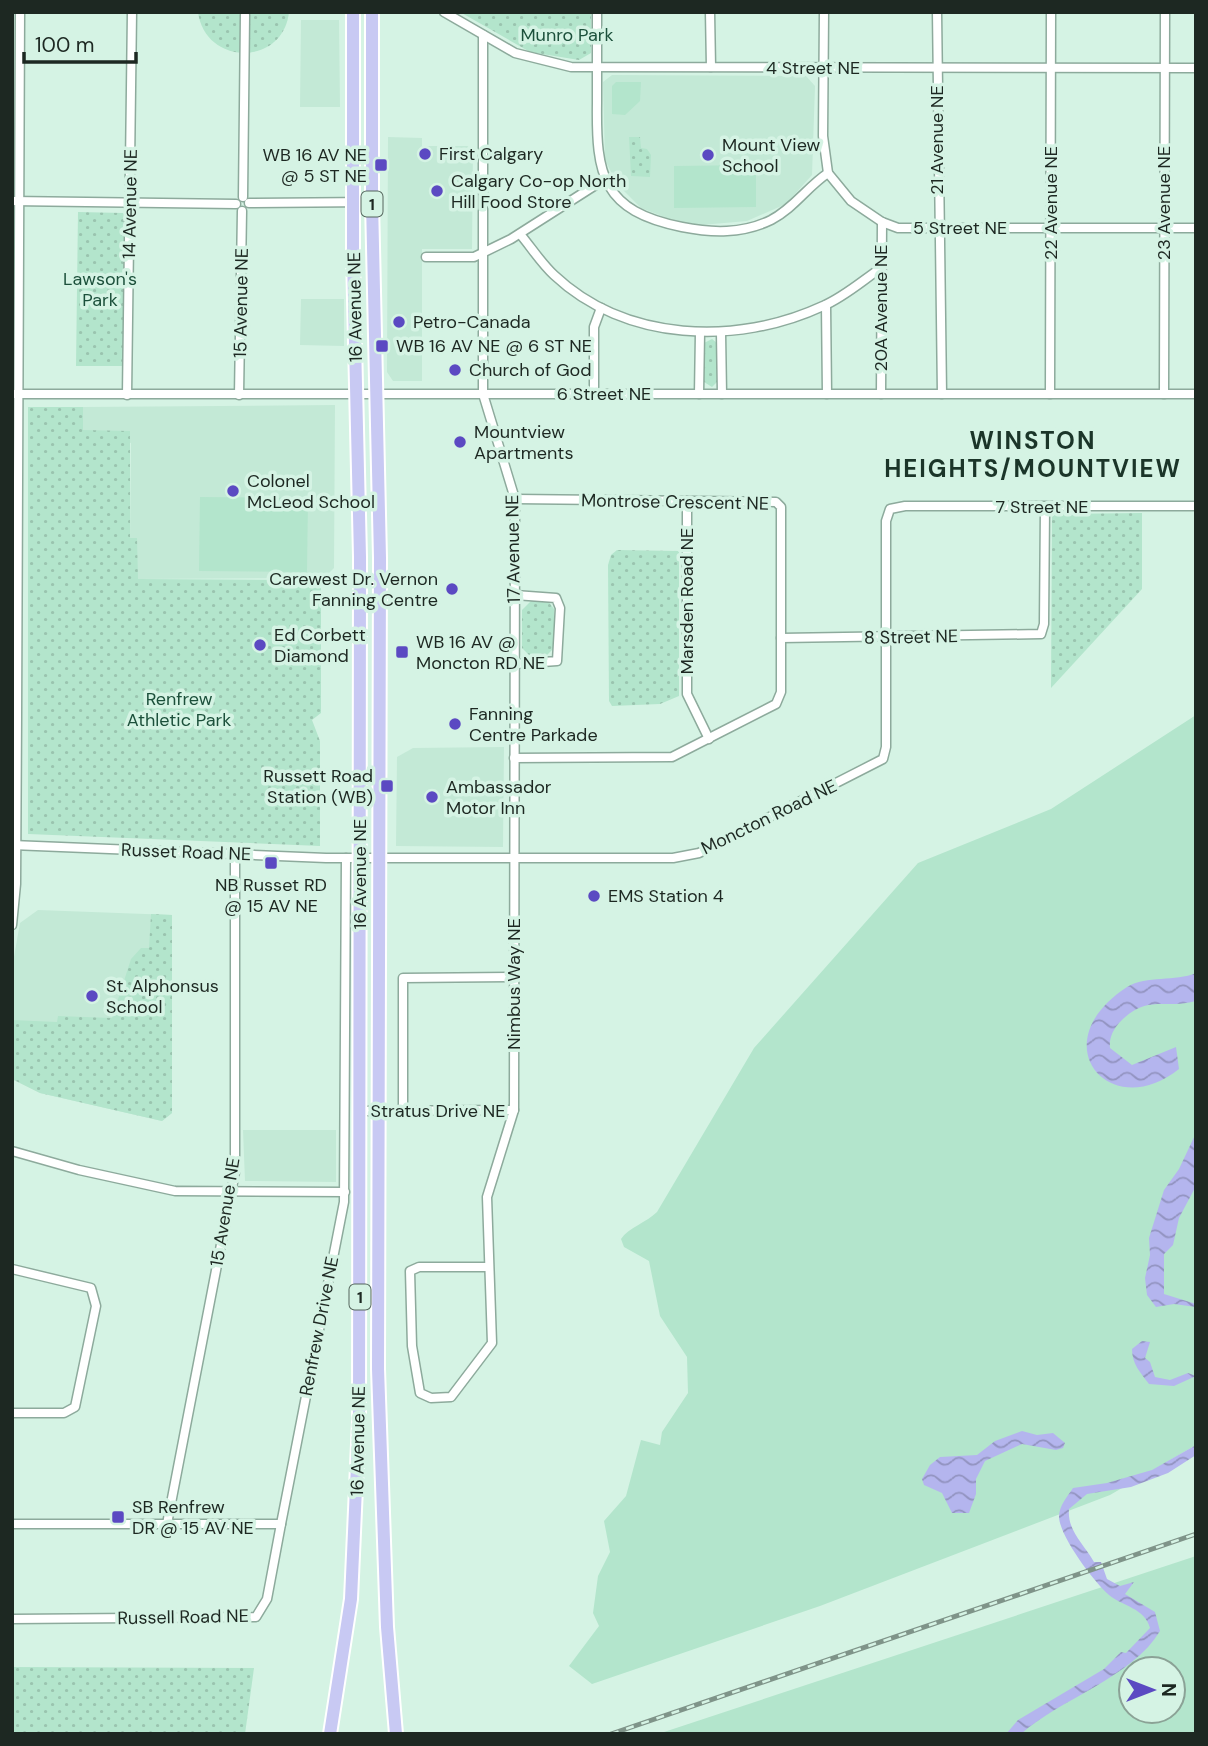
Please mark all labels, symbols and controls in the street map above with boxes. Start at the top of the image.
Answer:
scale bar [24,21,136,65]
park label: Munro Park [520,23,614,47]
text: 100 m [35,31,95,59]
street label: 4 Street NE [766,56,860,80]
street label: 21 Avenue NE [925,85,949,195]
place label: Mount View School [722,133,821,178]
place label: First Calgary [439,142,543,166]
place label: WB 16 AV NE @ 5 ST NE [263,143,367,188]
marker: First Calgary [417,146,433,162]
street label: 22 Avenue NE [1039,146,1063,260]
street label: 23 Avenue NE [1152,146,1176,260]
marker: Mount View School [700,147,716,163]
street label: 14 Avenue NE [117,149,143,259]
marker: WB 16 AV NE @ 5 ST NE [373,157,389,173]
place label: Calgary Co-op North Hill Food Store [451,169,626,214]
marker: Calgary Co-op North Hill Food Store [429,183,445,199]
road number: 1 [362,192,382,216]
street label: 5 Street NE [913,216,1007,240]
street label: 20A Avenue NE [869,244,893,372]
street label: 15 Avenue NE [228,248,254,358]
street label: 16 Avenue NE [342,252,368,362]
park label: Lawson's Park [63,267,137,312]
place label: Petro-Canada [413,310,531,334]
marker: Petro-Canada [391,314,407,330]
place label: WB 16 AV NE @ 6 ST NE [396,334,592,358]
marker: WB 16 AV NE @ 6 ST NE [374,338,390,354]
place label: Church of God [469,358,592,382]
marker: Church of God [447,362,463,378]
street label: 6 Street NE [557,382,651,406]
place label: Mountview Apartments [474,420,573,465]
district label: WINSTON HEIGHTS/MOUNTVIEW [884,425,1182,484]
marker: Mountview Apartments [452,434,468,450]
place label: Colonel McLeod School [247,469,375,514]
marker: Colonel McLeod School [225,483,241,499]
street label: Montrose Crescent NE [581,488,769,516]
street label: 17 Avenue NE [500,495,526,603]
street label: 7 Street NE [996,495,1088,519]
street label: Marsden Road NE [675,528,699,674]
place label: Carewest Dr. Vernon Fanning Centre [269,567,438,612]
marker: Carewest Dr. Vernon Fanning Centre [444,581,460,597]
place label: Ed Corbett Diamond [274,623,366,668]
street label: 8 Street NE [864,624,958,650]
place label: WB 16 AV @ Moncton RD NE [416,630,545,675]
marker: Ed Corbett Diamond [252,637,268,653]
marker: WB 16 AV @ Moncton RD NE [394,644,410,660]
park label: Renfrew Athletic Park [127,687,231,732]
place label: Fanning Centre Parkade [469,702,598,747]
marker: Fanning Centre Parkade [447,716,463,732]
place label: Russett Road Station (WB) [263,764,373,809]
street label: Moncton Road NE [697,774,841,860]
place label: Ambassador Motor Inn [446,775,552,820]
marker: Russett Road Station (WB) [379,778,395,794]
marker: Ambassador Motor Inn [424,789,440,805]
street label: 16 Avenue NE [348,819,372,929]
street label: Russet Road NE [121,838,251,866]
marker: NB Russet RD @ 15 AV NE [263,855,279,871]
place label: NB Russet RD @ 15 AV NE [215,873,327,918]
place label: EMS Station 4 [608,884,724,908]
marker: EMS Station 4 [586,888,602,904]
street label: Nimbus Way NE [502,918,526,1050]
place label: St. Alphonsus School [106,974,219,1019]
marker: St. Alphonsus School [84,988,100,1004]
street label: Stratus Drive NE [371,1099,505,1123]
street label: 15 Avenue NE [205,1156,245,1268]
street label: Renfrew Drive NE [294,1254,344,1398]
road number: 1 [350,1284,370,1310]
street label: 16 Avenue NE [345,1386,371,1496]
place label: SB Renfrew DR @ 15 AV NE [132,1495,254,1540]
marker: SB Renfrew DR @ 15 AV NE [110,1509,126,1525]
street label: Russell Road NE [117,1604,249,1630]
north arrow [1117,1655,1187,1725]
text: N [1156,1683,1181,1697]

